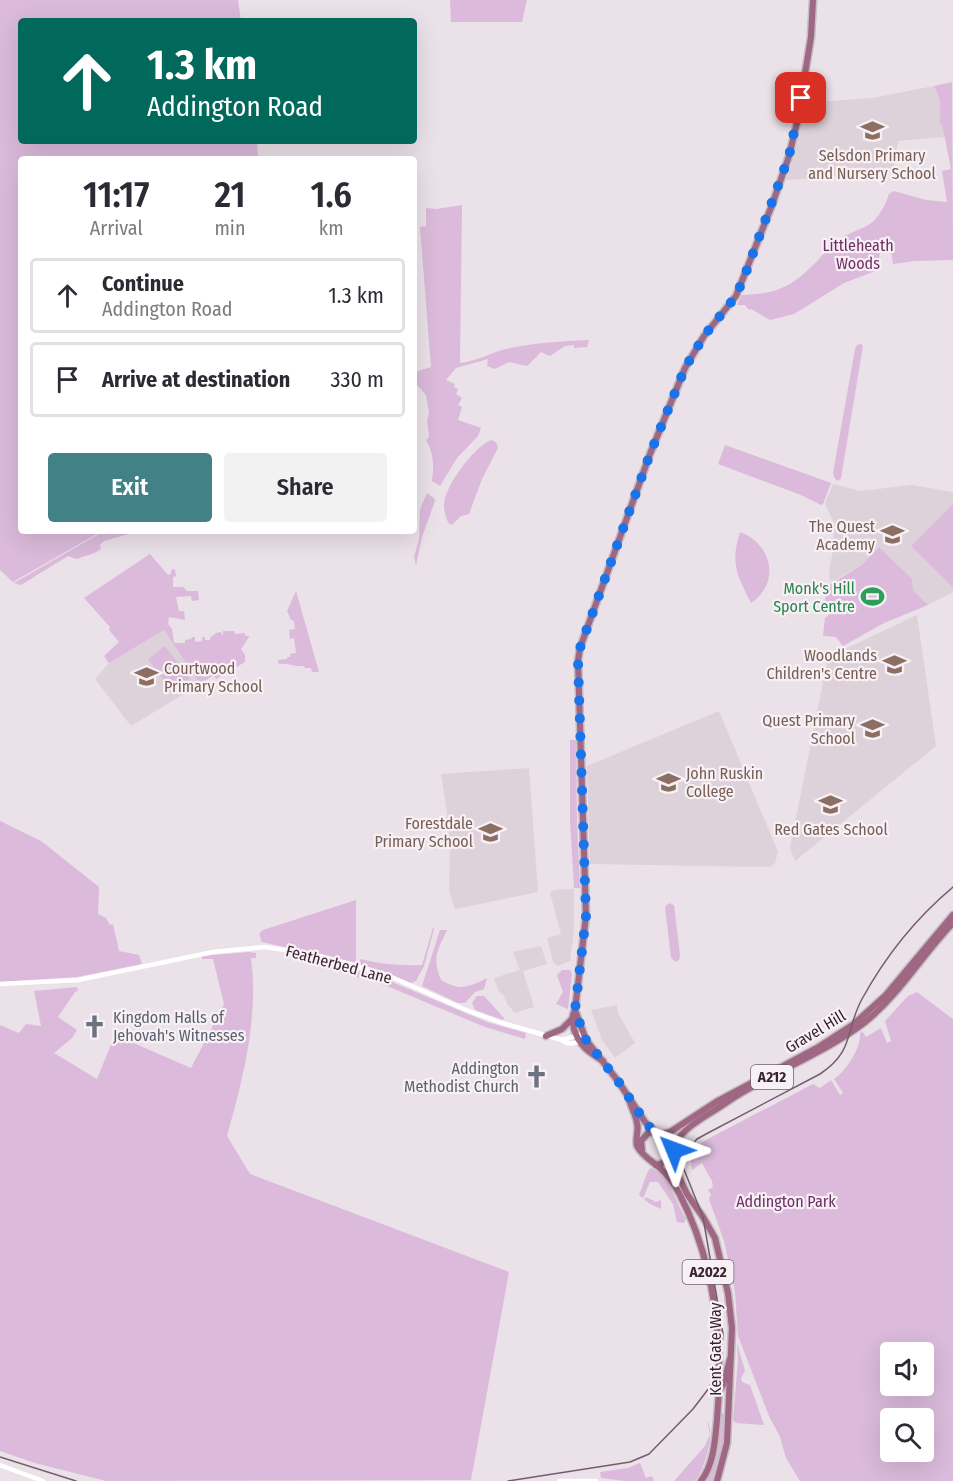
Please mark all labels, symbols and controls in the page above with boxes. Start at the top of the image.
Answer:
text: 1.3 km [147,40,257,90]
icon: ahead [48,42,126,120]
pin [775,72,826,123]
icon: arrive [784,81,817,114]
text: Addington Road [147,91,323,123]
school or university icon: Selsdon Primary and Nursery School [859,117,885,143]
place label: Selsdon Primary and Nursery School [808,146,936,183]
text: 11:17 [83,173,149,217]
text: 21 [215,173,245,217]
text: 1.6 [311,173,352,217]
text: Arrival [90,216,143,240]
text: min [214,216,245,240]
text: km [319,216,344,240]
park label: Littleheath Woods [822,236,894,273]
text: Continue [102,270,184,297]
icon: ahead [51,279,84,312]
text: 1.3 km [328,282,384,309]
text: Addington Road [102,297,232,321]
icon: arrive [51,363,84,396]
text: Arrive at destination [102,366,290,393]
text: 330 m [331,366,384,393]
button: Exit [48,453,212,522]
button: Share [224,453,387,522]
place label: The Quest Academy [809,517,876,554]
school or university icon: The Quest Academy [880,522,906,548]
place label: Monk's Hill Sport Centre [773,579,855,616]
sports icon: Monk's Hill Sport Centre [860,584,886,610]
place label: Woodlands Children's Centre [766,646,877,683]
school or university icon: Woodlands Children's Centre [882,651,908,677]
place label: Courtwood Primary School [164,659,263,696]
school or university icon: Courtwood Primary School [133,664,159,690]
place label: Quest Primary School [762,711,856,748]
school or university icon: Quest Primary School [860,716,886,742]
place label: John Ruskin College [686,764,763,801]
school or university icon: John Ruskin College [655,769,681,795]
school or university icon: Red Gates School [818,791,844,817]
place label: Forestdale Primary School [374,814,473,851]
school or university icon: Forestdale Primary School [478,819,504,845]
place label: Red Gates School [774,820,888,839]
street label: Featherbed Lane [284,941,394,988]
street label: Gravel Hill [782,1006,849,1057]
place label: Kingdom Halls of Jehovah's Witnesses [113,1008,245,1045]
church icon: Kingdom Halls of Jehovah's Witnesses [82,1013,108,1039]
place label: Addington Methodist Church [404,1059,519,1096]
church icon: Addington Methodist Church [524,1064,550,1090]
road number: A212 [751,1065,793,1089]
position arrow [642,1118,706,1182]
park label: Addington Park [736,1192,836,1211]
road number: A2022 [682,1260,734,1284]
street label: Kent Gate Way [706,1301,725,1396]
map controls [880,1342,934,1462]
button: sound [880,1342,934,1396]
button: search [880,1408,934,1462]

